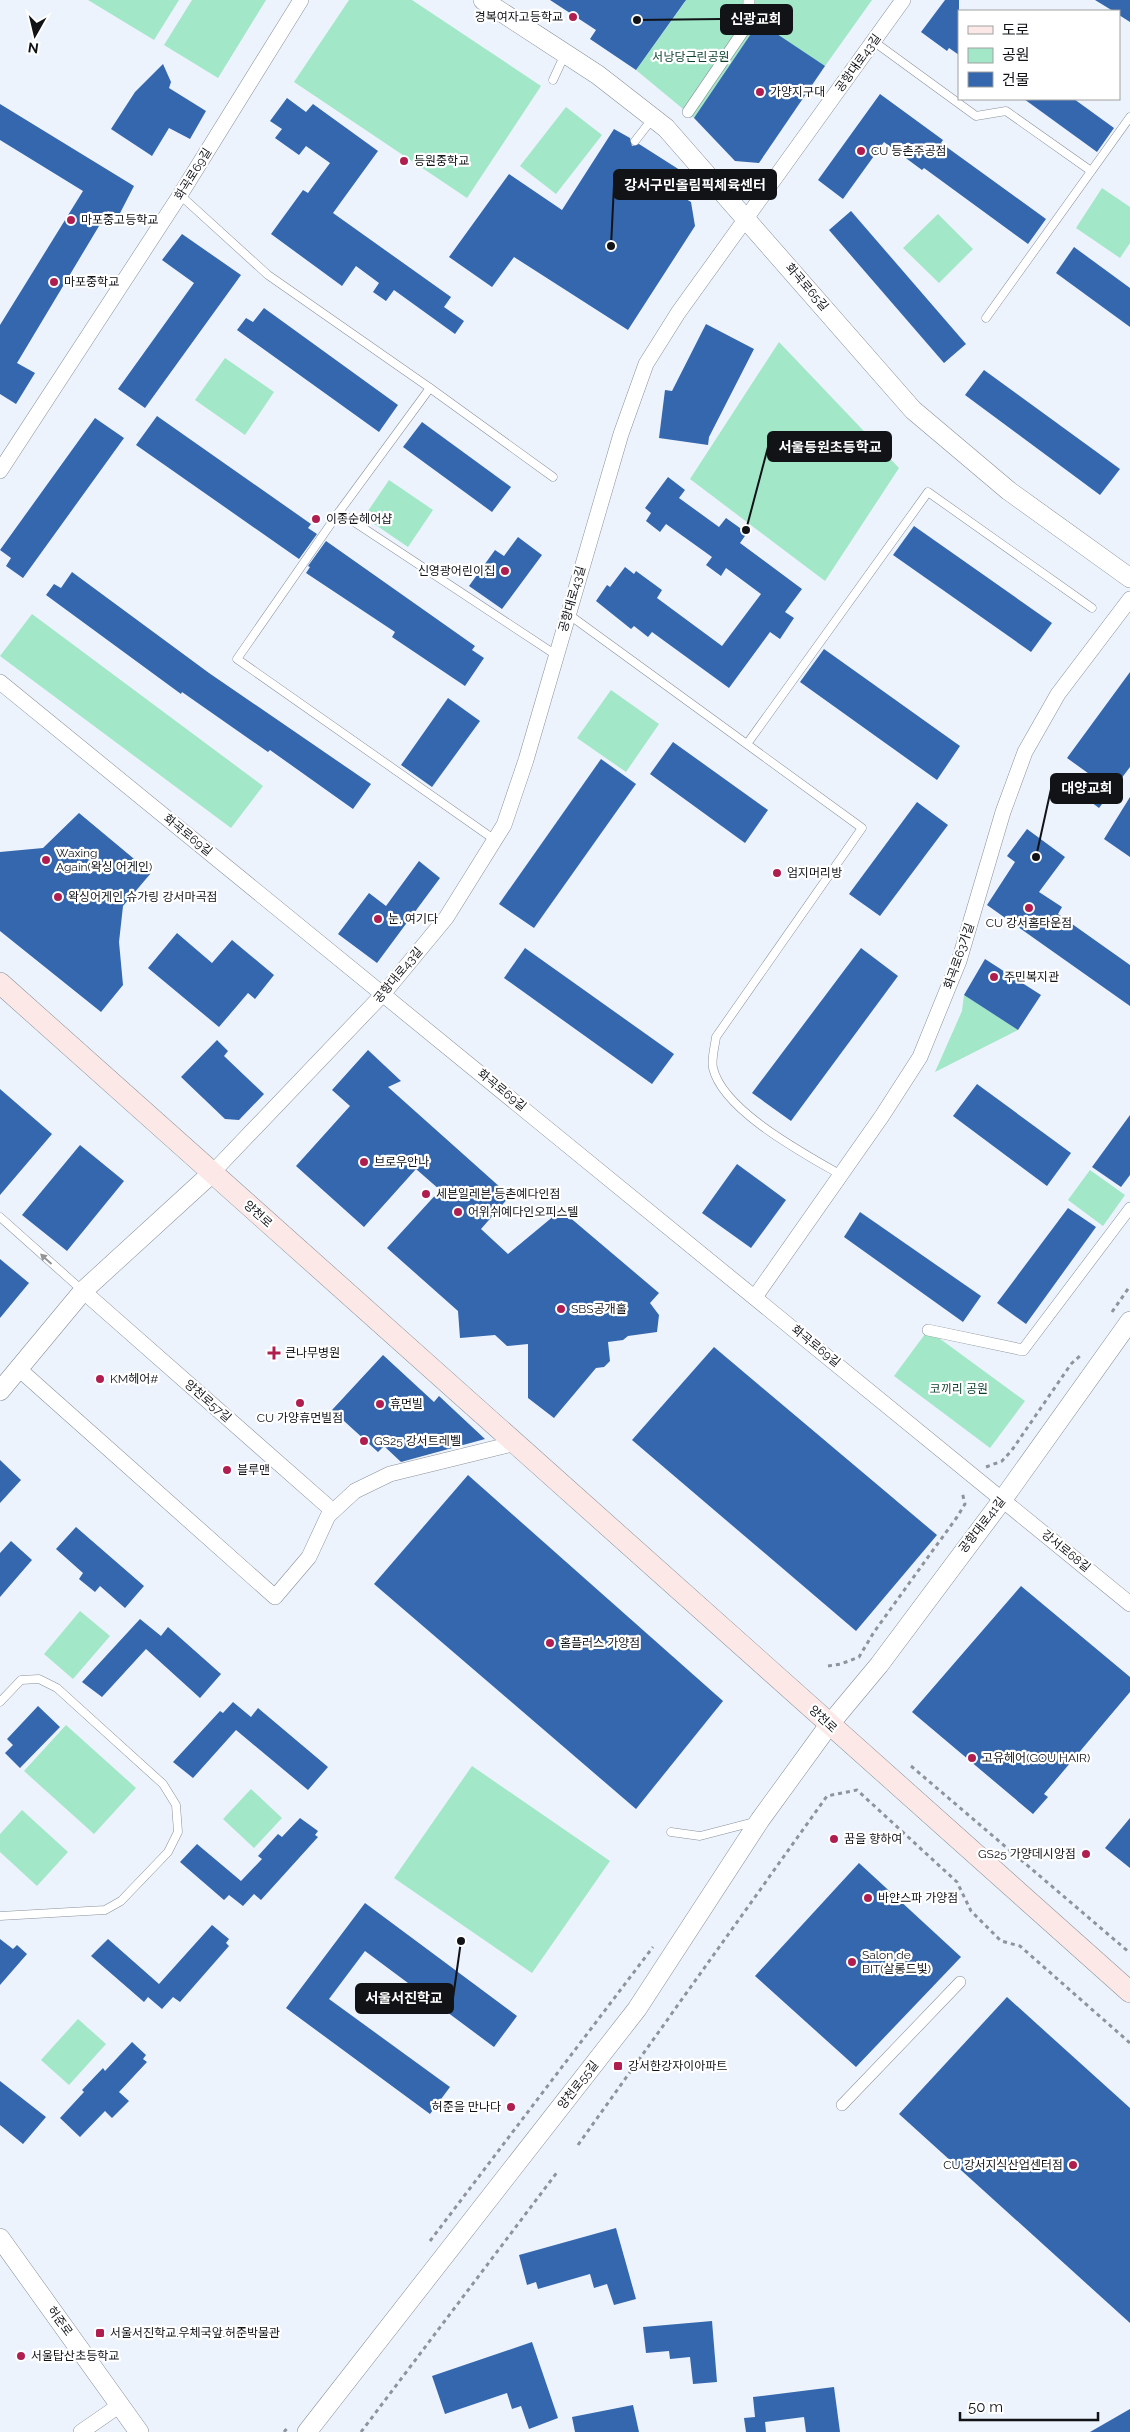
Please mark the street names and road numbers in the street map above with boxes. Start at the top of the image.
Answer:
street label: 공항대로43길 [832,31,884,95]
street label: 화곡로69길 [172,146,214,202]
street label: 화곡로65길 [783,261,831,313]
street label: 공항대로43길 [556,564,588,634]
street label: 화곡로69길 [161,811,215,859]
street label: 화곡로63가길 [941,921,977,991]
street label: 공항대로43길 [371,944,425,1006]
street label: 화곡로69길 [475,1066,529,1114]
street label: 양천로 [241,1198,275,1230]
street label: 화곡로69길 [789,1322,843,1370]
street label: 양천로57길 [182,1377,234,1425]
street label: 공항대로41길 [956,1494,1008,1556]
street label: 강서로68길 [1039,1527,1093,1575]
street label: 양천로 [806,1703,840,1735]
street label: 양천로55길 [555,2058,601,2112]
street label: 허준로 [45,2303,75,2339]

